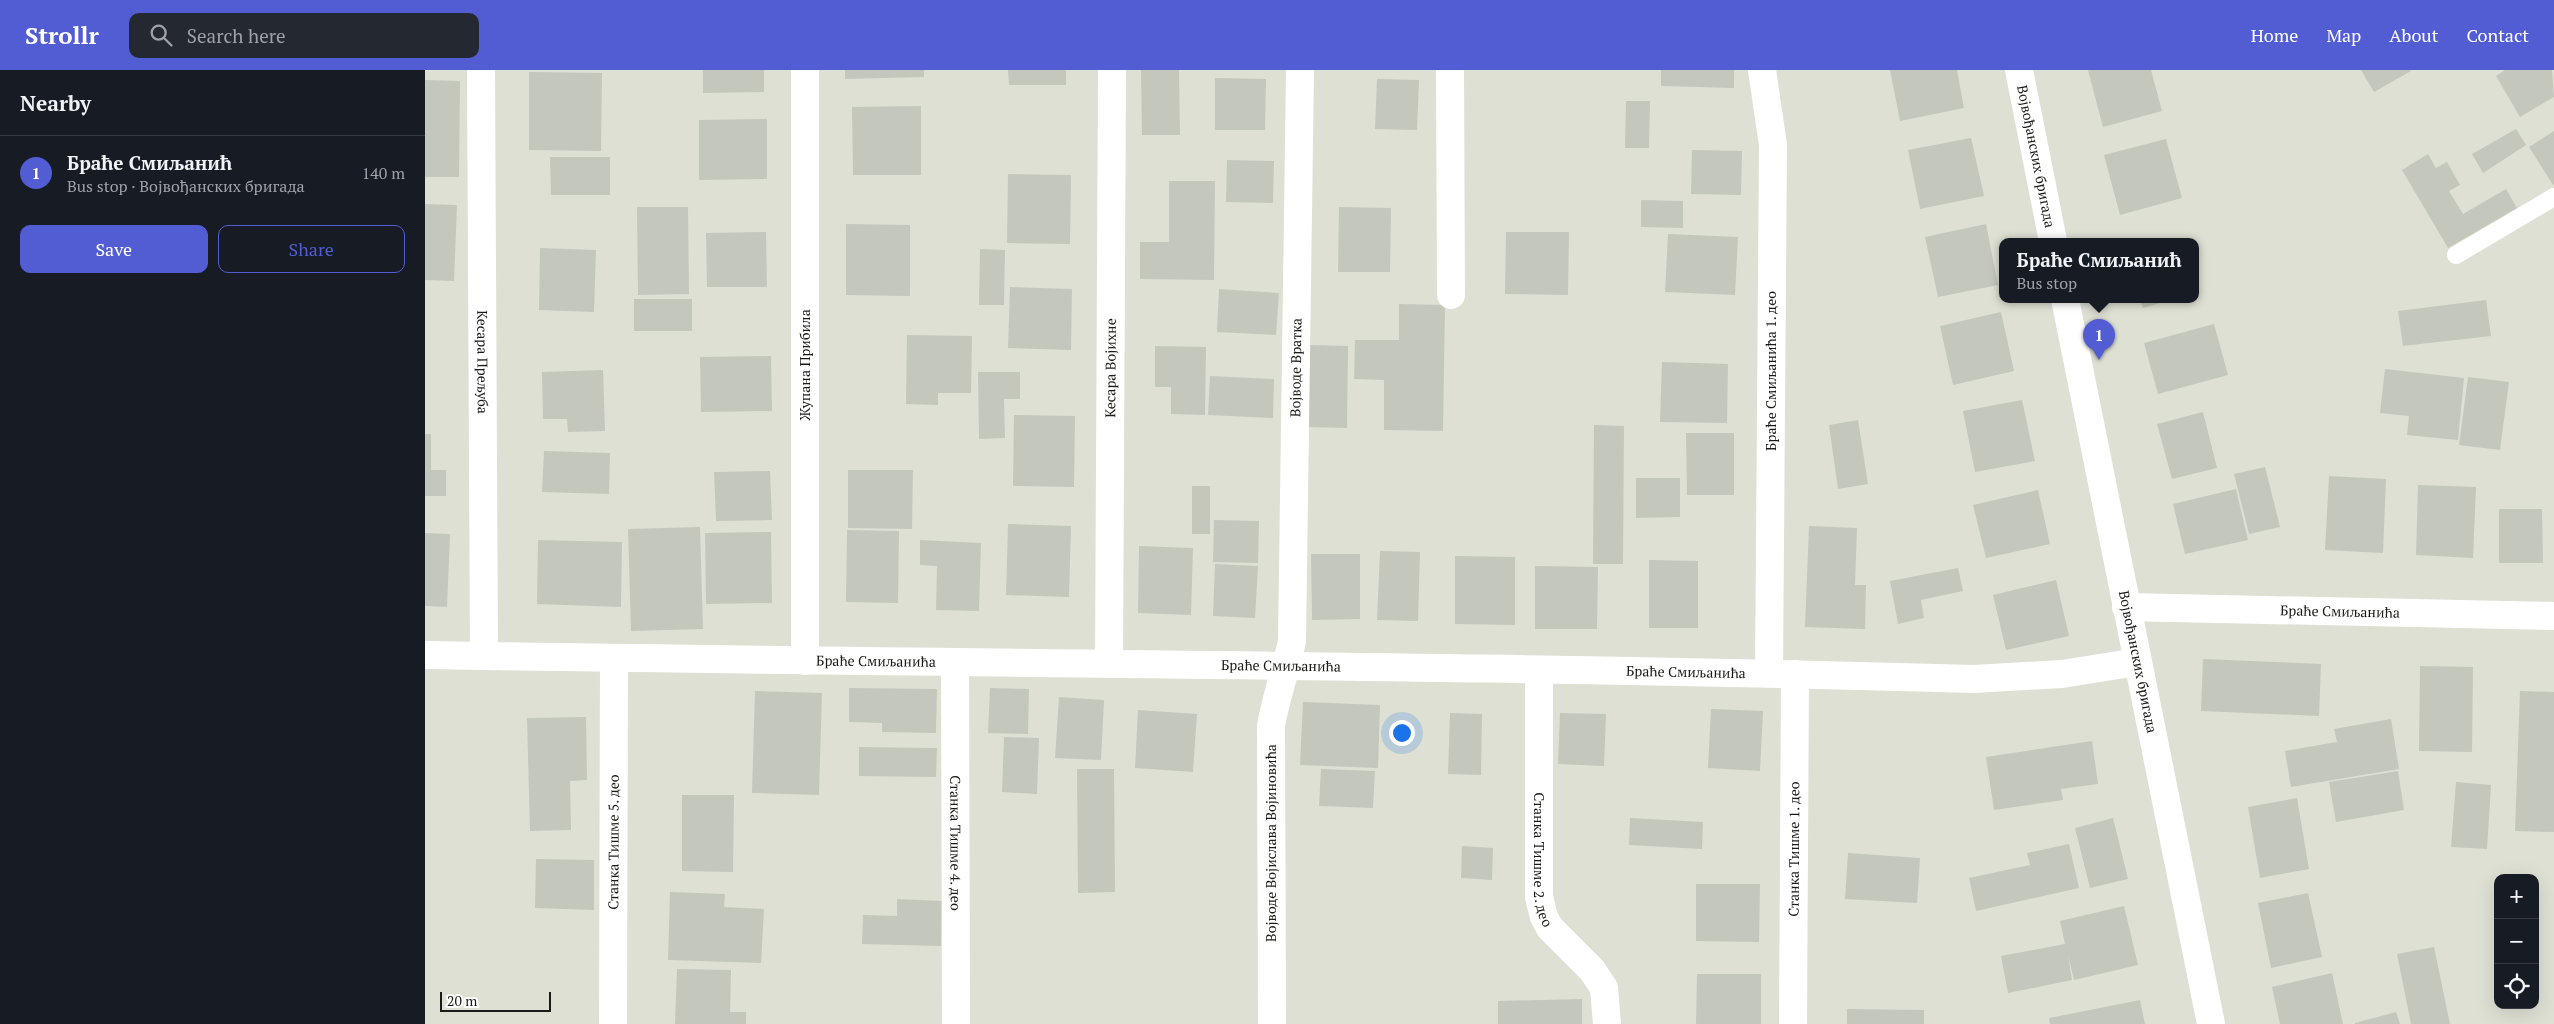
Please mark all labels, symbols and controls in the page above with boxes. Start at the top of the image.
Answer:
search box [129,13,479,58]
text: Strollr [25,19,99,51]
icon: search [147,21,175,49]
text: Search here [187,23,286,48]
text: Home [2251,23,2298,47]
text: Map [2326,23,2361,47]
text: About [2389,23,2438,47]
text: Contact [2466,23,2529,47]
street label: Војвођанских бригада [2013,83,2060,229]
text: Nearby [20,89,91,117]
text: Браће Смиљанић [67,150,232,175]
text: 1 [31,162,41,184]
text: 140 m [362,162,405,184]
text: Bus stop · Војвођанских бригада [67,175,305,197]
button: Save [20,225,208,273]
button: Share [218,225,405,273]
popup [1999,238,2199,303]
text: Браће Смиљанић [2016,247,2182,272]
text: Bus stop [2016,272,2077,294]
street label: Браће Смиљанића 1. део [1761,291,1780,451]
street label: Жупана Прибила [795,309,814,421]
street label: Кесара Прељуба [473,310,493,414]
street label: Кесара Војихне [1100,318,1120,418]
street label: Војводе Вратка [1285,318,1306,417]
pin: 1 [2083,319,2115,360]
street label: Војвођанских бригада [2115,589,2162,735]
street label: Браће Смиљанића [2280,600,2400,622]
street label: Браће Смиљанића [816,650,936,671]
street label: Браће Смиљанића [1221,655,1341,675]
street label: Браће Смиљанића [1626,661,1746,682]
your location [1389,720,1415,746]
street label: Војводе Војислава Војиновића [1261,744,1280,942]
street label: Станка Тишме 5. део [603,774,623,910]
street label: Станка Тишме 4. део [946,775,966,911]
street label: Станка Тишме 1. део [1784,781,1803,917]
street label: Станка Тишме 2. део [1530,792,1558,930]
map controls [2494,874,2539,1009]
button: + [2494,874,2539,919]
button: − [2494,919,2539,964]
button: locate [2494,964,2539,1009]
scale bar [440,989,551,1012]
text: 20 m [447,991,477,1010]

